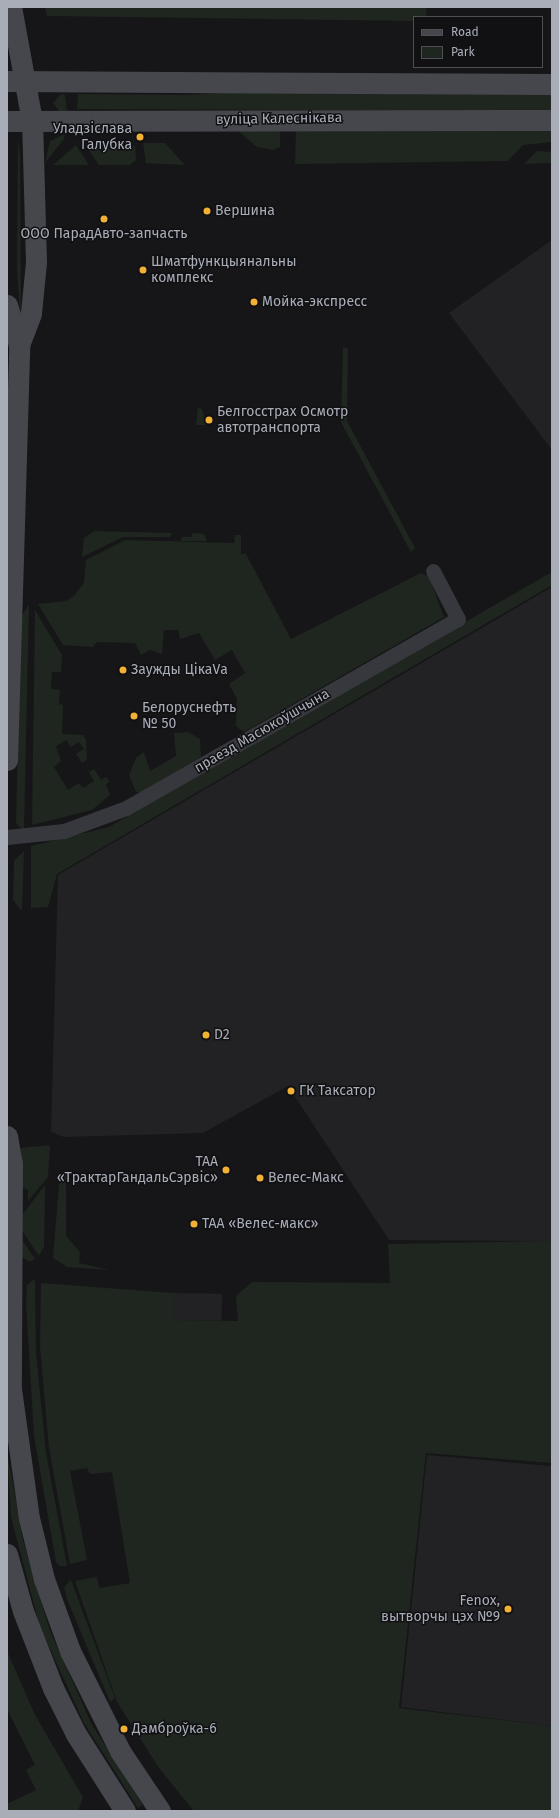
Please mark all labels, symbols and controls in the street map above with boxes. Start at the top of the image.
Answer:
legend [413,16,543,68]
text: Road [451,25,479,39]
text: Park [451,45,475,59]
street label: вуліца Калеснікава [216,109,342,129]
place label: Уладзіслава Галубка [53,121,132,154]
marker: Уладзіслава Галубка [135,132,145,142]
place label: Вершина [215,203,275,219]
marker: Вершина [202,206,212,216]
marker: ООО ПарадАвто-запчасть [99,214,109,224]
place label: ООО ПарадАвто-запчасть [21,226,187,242]
place label: Шматфункцыянальны комплекс [151,254,296,286]
marker: Шматфункцыянальны комплекс [138,265,148,275]
place label: Мойка-экспресс [262,294,367,310]
marker: Мойка-экспресс [249,297,259,307]
place label: Белгосстрах Осмотр автотранспорта [217,404,348,436]
marker: Белгосстрах Осмотр автотранспорта [204,415,214,425]
place label: Заужды ЦікаVа [131,662,228,678]
marker: Заужды ЦікаVа [118,665,128,675]
street label: праезд Масюкоўшчына [191,685,333,777]
place label: Белоруснефть № 50 [142,700,236,732]
marker: Белоруснефть № 50 [129,711,139,721]
place label: D2 [214,1027,230,1043]
marker: D2 [201,1030,211,1040]
place label: ГК Таксатор [299,1083,376,1099]
marker: ГК Таксатор [286,1086,296,1096]
place label: ТАА «ТрактарГандальСэрвіс» [57,1154,218,1186]
marker: ТАА «ТрактарГандальСэрвіс» [221,1165,231,1175]
place label: Велес-Макс [268,1170,344,1186]
marker: Велес-Макс [255,1173,265,1183]
place label: ТАА «Велес-макс» [202,1216,319,1232]
marker: ТАА «Велес-макс» [189,1219,199,1229]
place label: Fenox, вытворчы цэх №9 [381,1593,500,1626]
marker: Fenox, вытворчы цэх №9 [503,1604,513,1614]
place label: Дамброўка-6 [132,1721,217,1737]
marker: Дамброўка-6 [119,1724,129,1734]

